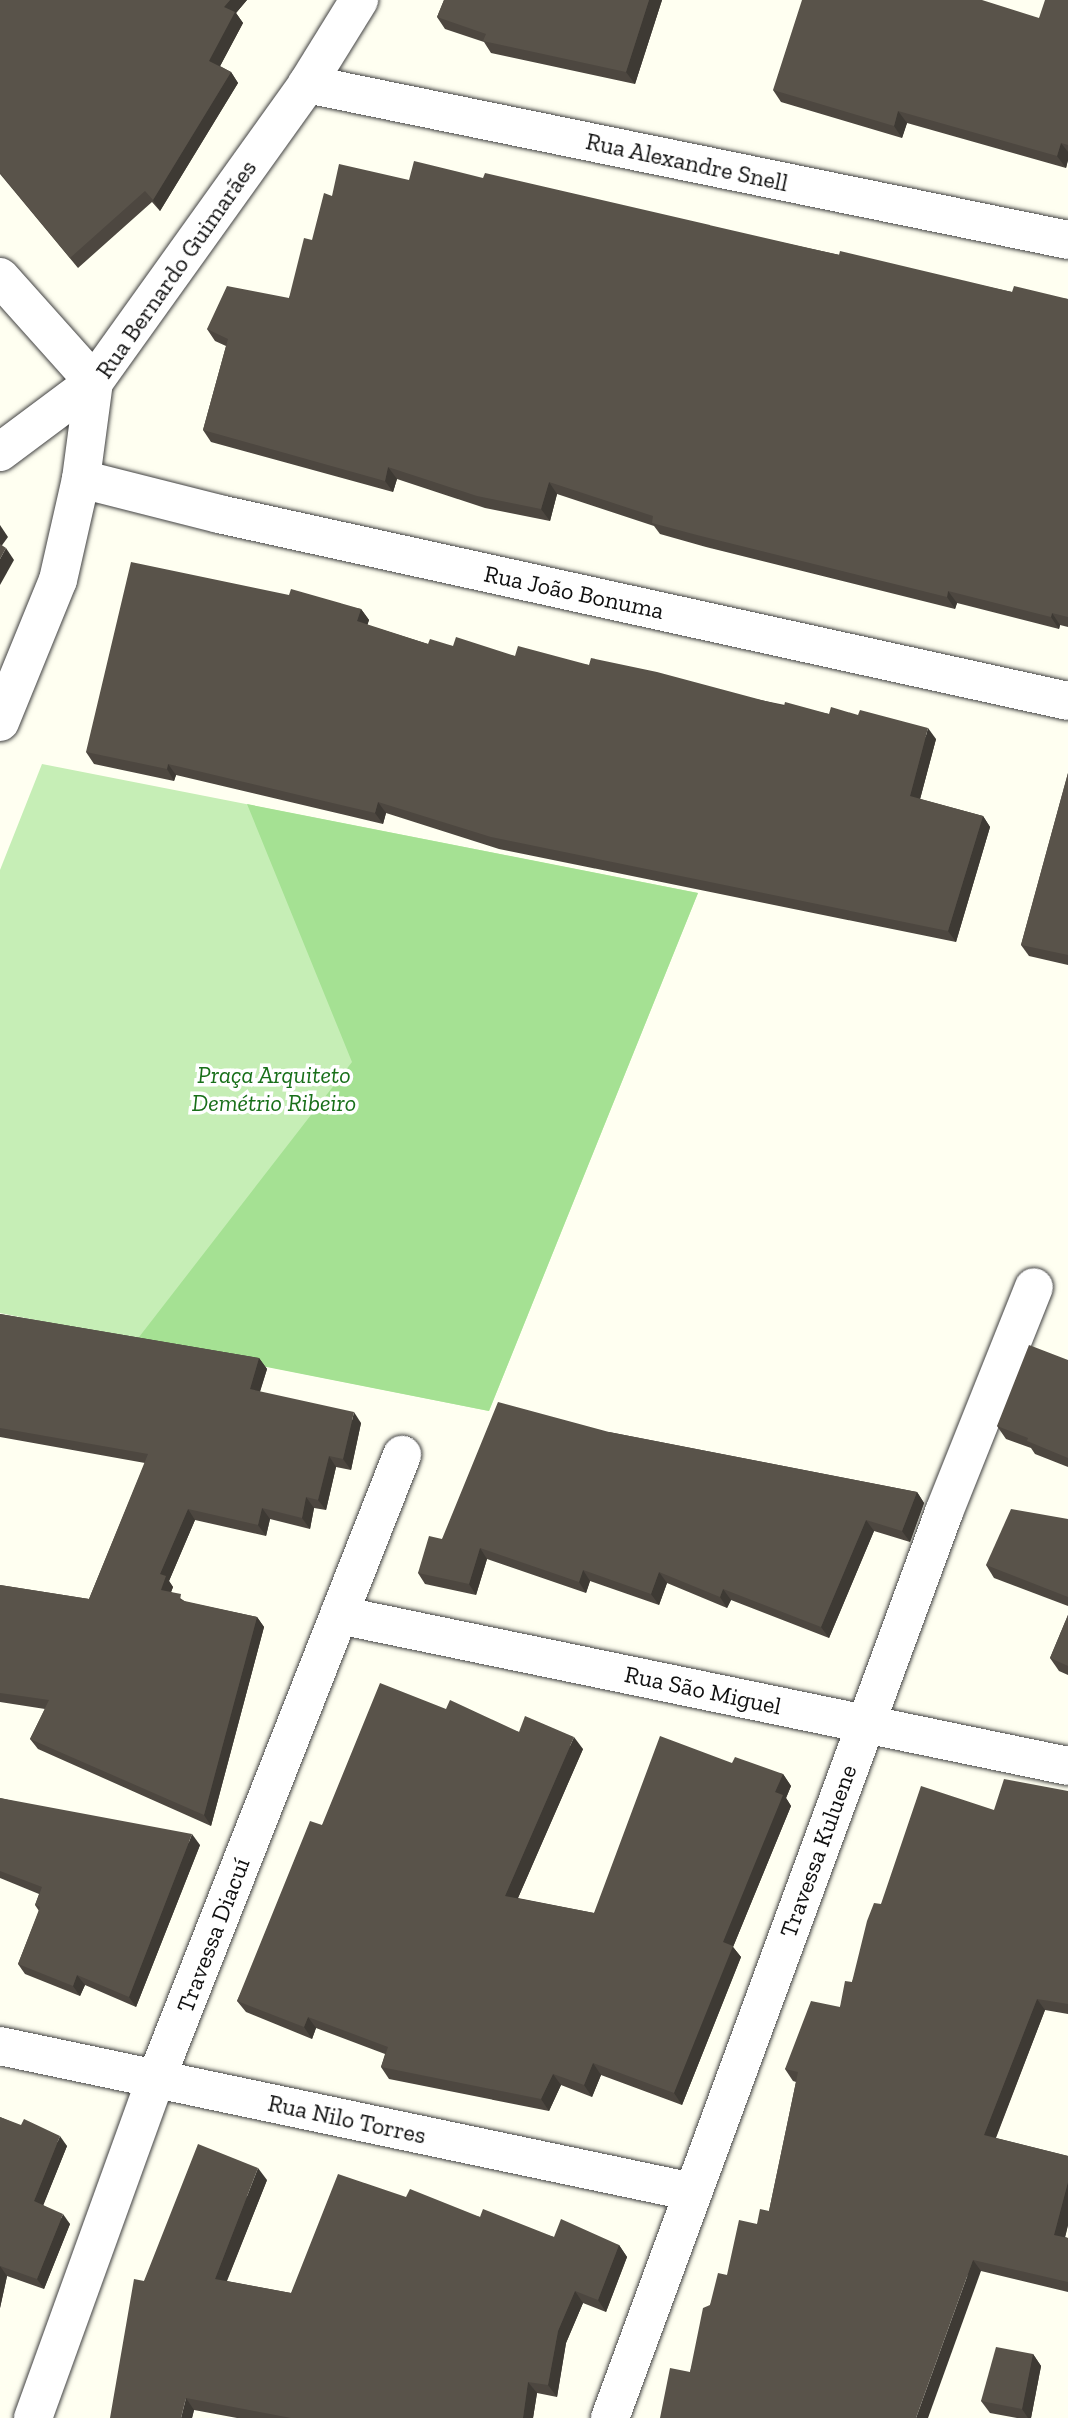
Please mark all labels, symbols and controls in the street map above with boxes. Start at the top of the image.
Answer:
street label: Rua Alexandre Snell [583,126,791,198]
street label: Rua Bernardo Guimarães [90,154,262,384]
street label: Rua João Bonuma [481,559,667,625]
park label: Praça Arquiteto Demétrio Ribeiro [192,1061,356,1117]
street label: Rua São Miguel [622,1659,784,1721]
street label: Travessa Kuluene [773,1761,863,1941]
street label: Travessa Diacuí [170,1854,256,2016]
street label: Rua Nilo Torres [265,2088,429,2150]

